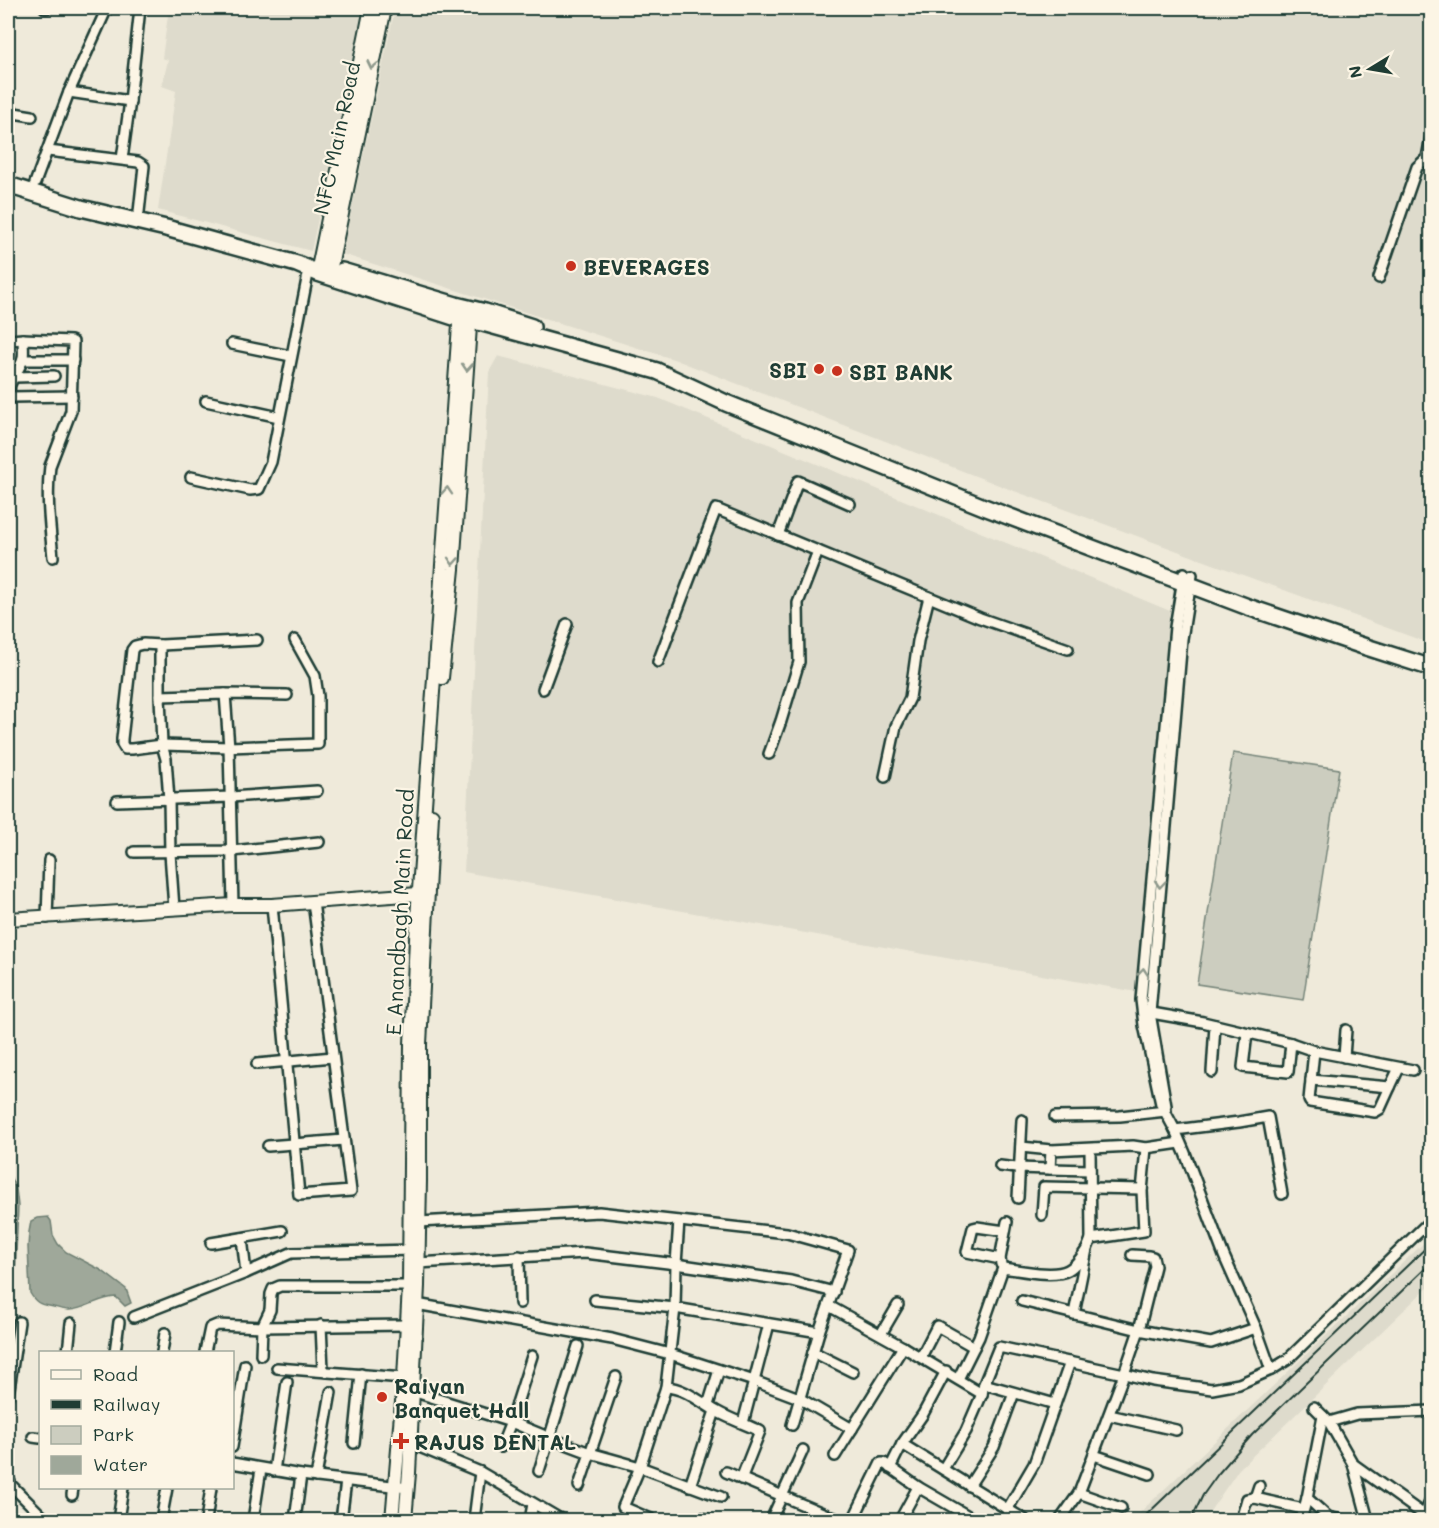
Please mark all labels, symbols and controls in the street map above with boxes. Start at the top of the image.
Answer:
north arrow [1340,39,1400,99]
street label: NFC Main Road [307,59,365,217]
one-way arrow [366,59,379,69]
text: N [1343,64,1366,80]
place label: BEVERAGES [583,253,710,280]
marker: BEVERAGES [564,259,578,273]
place label: SBI [769,356,807,383]
place label: SBI BANK [849,358,953,385]
one-way arrow [461,362,474,371]
marker: SBI [812,362,826,376]
marker: SBI BANK [830,364,844,378]
one-way arrow [440,486,453,495]
one-way arrow [447,557,460,566]
street label: E Anandbagh Main Road [379,788,419,1036]
one-way arrow [1154,880,1167,889]
one-way arrow [1136,968,1149,977]
legend [39,1351,234,1489]
text: Road [93,1362,138,1386]
place label: Raiyan Banquet Hall [394,1372,529,1423]
marker: Raiyan Banquet Hall [375,1390,389,1404]
text: Railway [93,1392,160,1416]
text: Park [93,1422,134,1446]
place label: RAJUS DENTAL [414,1428,576,1455]
marker: RAJUS DENTAL [392,1432,410,1450]
text: Water [93,1452,148,1476]

